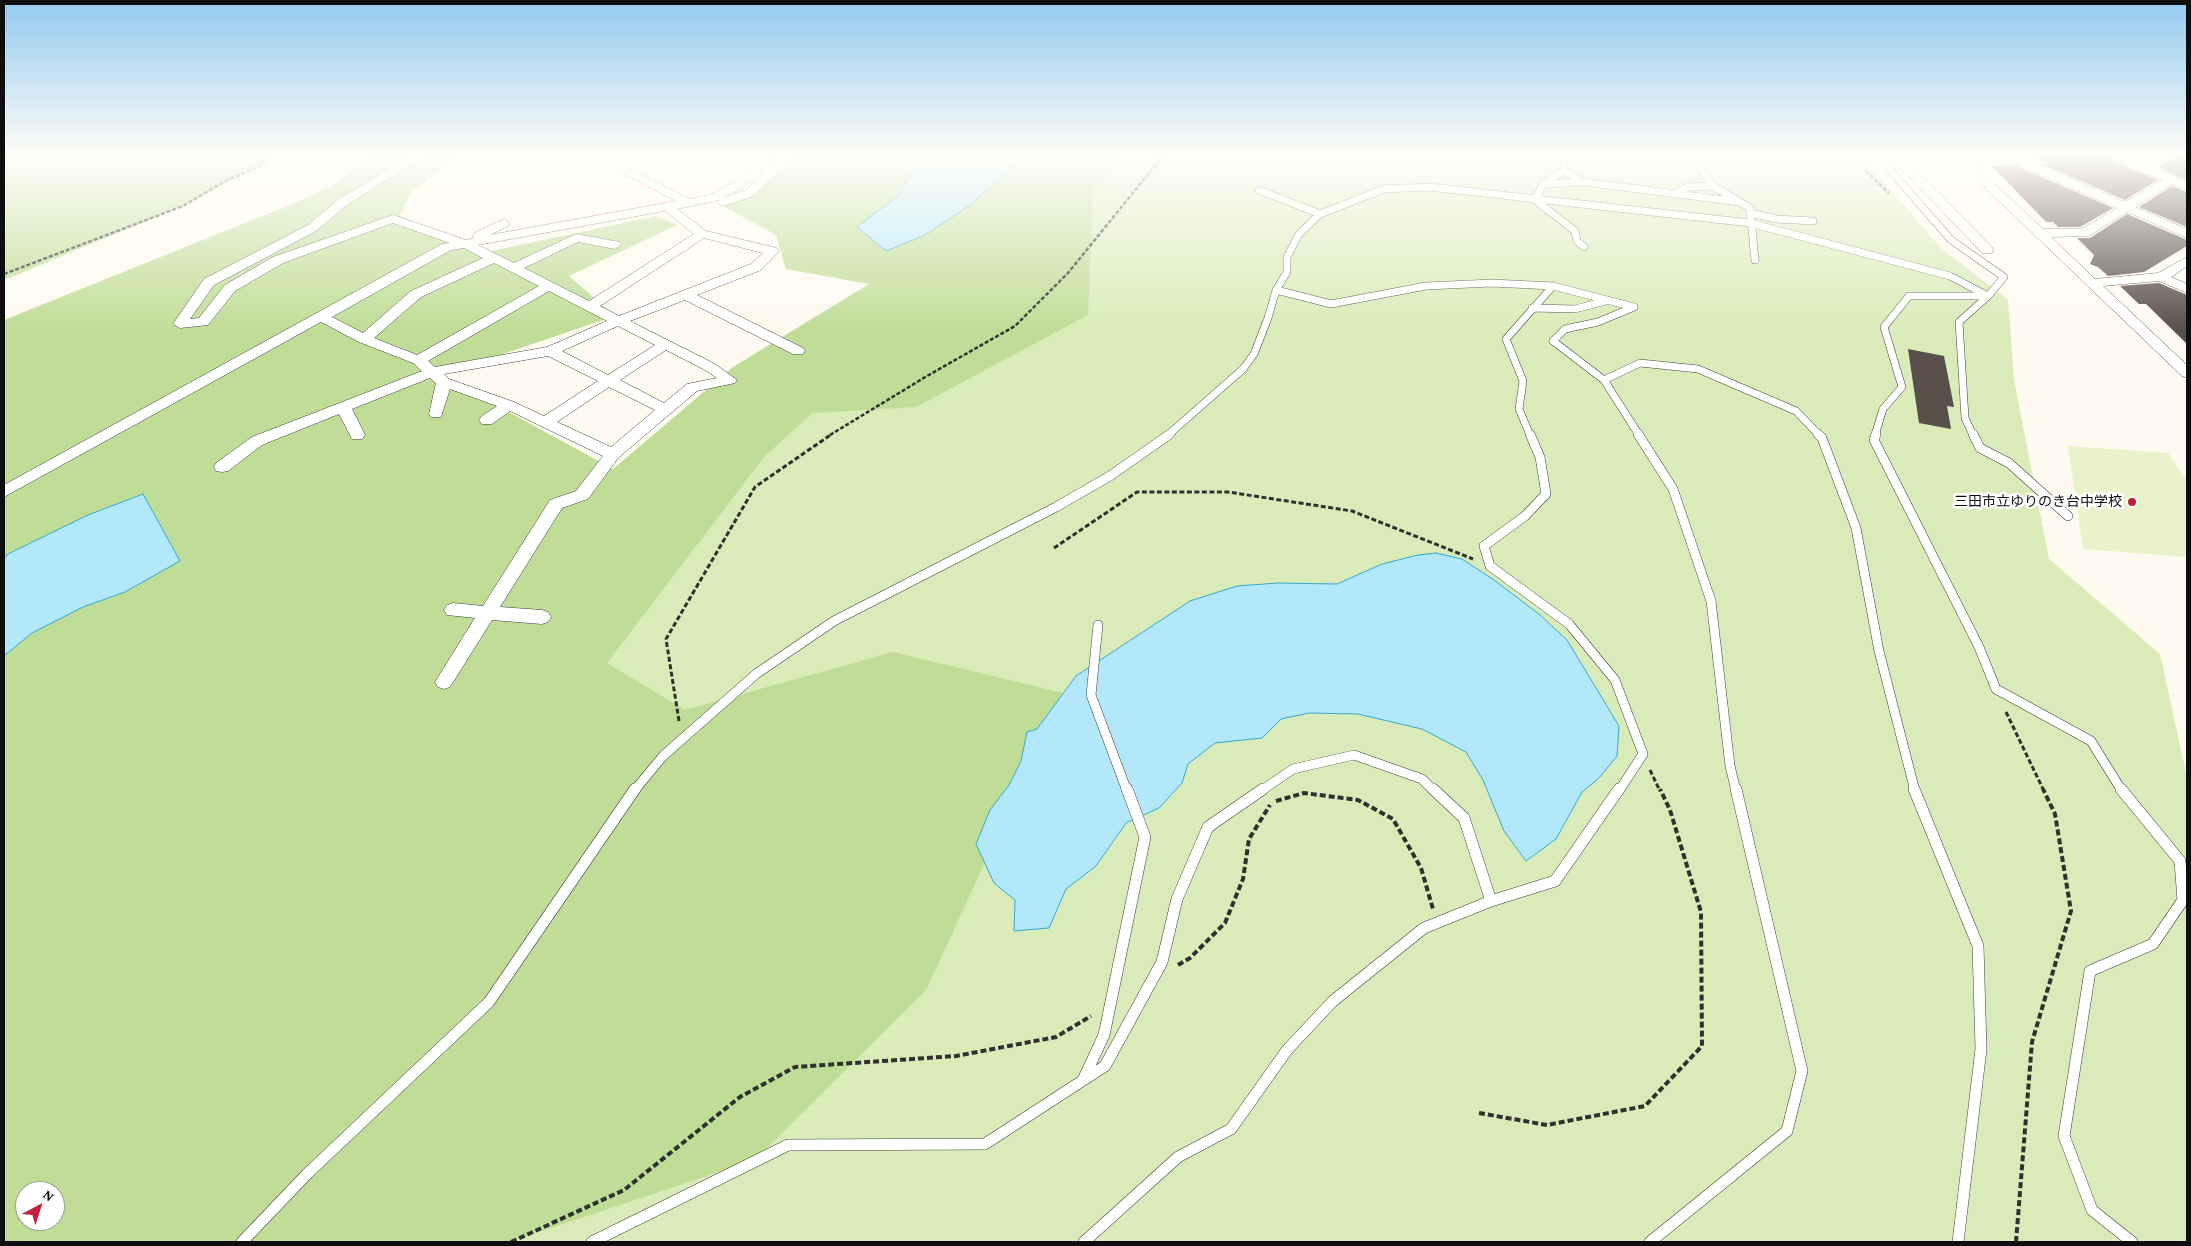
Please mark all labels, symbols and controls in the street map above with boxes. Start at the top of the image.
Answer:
place label: 三田市立ゆりのき台中学校 [1954,494,2122,510]
marker: 三田市立ゆりのき台中学校 [2126,496,2138,508]
north arrow [15,1181,65,1231]
text: N [40,1186,58,1204]

